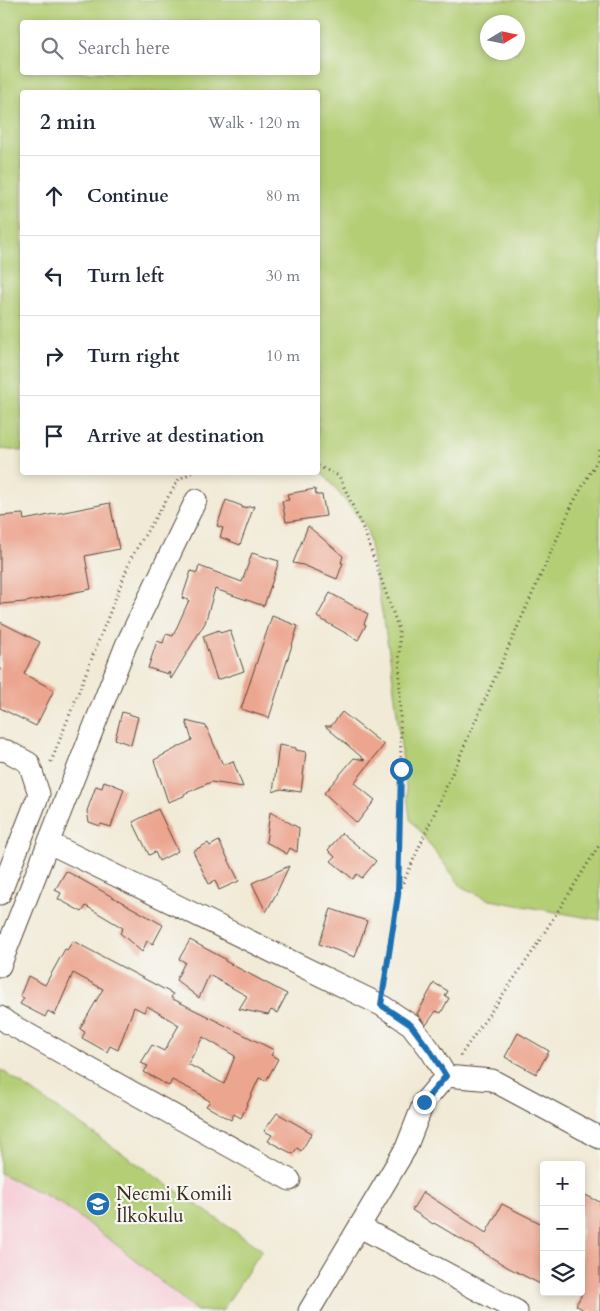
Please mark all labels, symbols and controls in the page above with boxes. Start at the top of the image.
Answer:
north arrow [480,15,525,60]
search box [20,20,320,75]
icon: search [38,34,66,62]
text: Search here [78,35,170,61]
text: 2 min [40,108,96,137]
text: Walk · 120 m [208,112,300,134]
icon: ahead [40,182,68,210]
text: Continue [87,183,169,209]
text: 80 m [266,185,300,207]
icon: left [40,262,68,290]
text: Turn left [87,263,164,289]
text: 30 m [266,265,300,287]
icon: right [40,342,68,370]
text: Turn right [87,343,179,369]
text: 10 m [266,345,300,367]
icon: arrive [40,422,68,450]
text: Arrive at destination [87,423,264,449]
route start [390,758,413,781]
route end [413,1091,436,1114]
map controls [540,1161,585,1296]
button: + [540,1161,585,1206]
place label: Necmi Komili İlkokulu [116,1181,232,1229]
school or university icon: Necmi Komili İlkokulu [85,1191,111,1217]
button: − [540,1206,585,1251]
button: layers [540,1251,585,1296]

